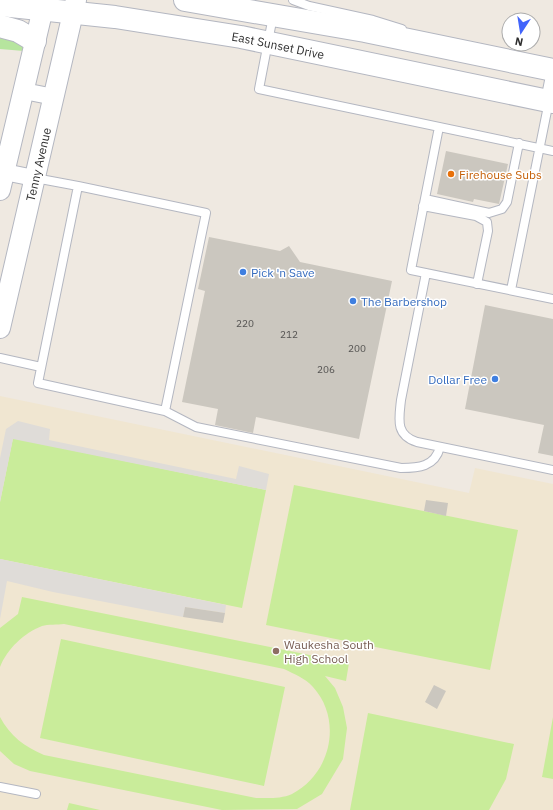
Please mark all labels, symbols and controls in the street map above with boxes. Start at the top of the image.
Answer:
north arrow [501,12,541,52]
street label: East Sunset Drive [231,28,326,62]
text: N [514,34,524,49]
street label: Tenny Avenue [22,126,54,203]
place label: Firehouse Subs [459,167,542,182]
marker: Firehouse Subs [446,169,456,179]
place label: Pick 'n Save [251,265,315,280]
marker: Pick 'n Save [238,267,248,277]
place label: The Barbershop [361,294,447,309]
marker: The Barbershop [348,296,358,306]
house number: 220 [236,317,254,330]
house number: 212 [280,328,298,341]
house number: 200 [348,342,366,355]
house number: 206 [317,363,335,376]
place label: Dollar Free [428,372,487,387]
marker: Dollar Free [490,374,500,384]
place label: Waukesha South High School [284,637,374,666]
marker: Waukesha South High School [271,646,281,656]

